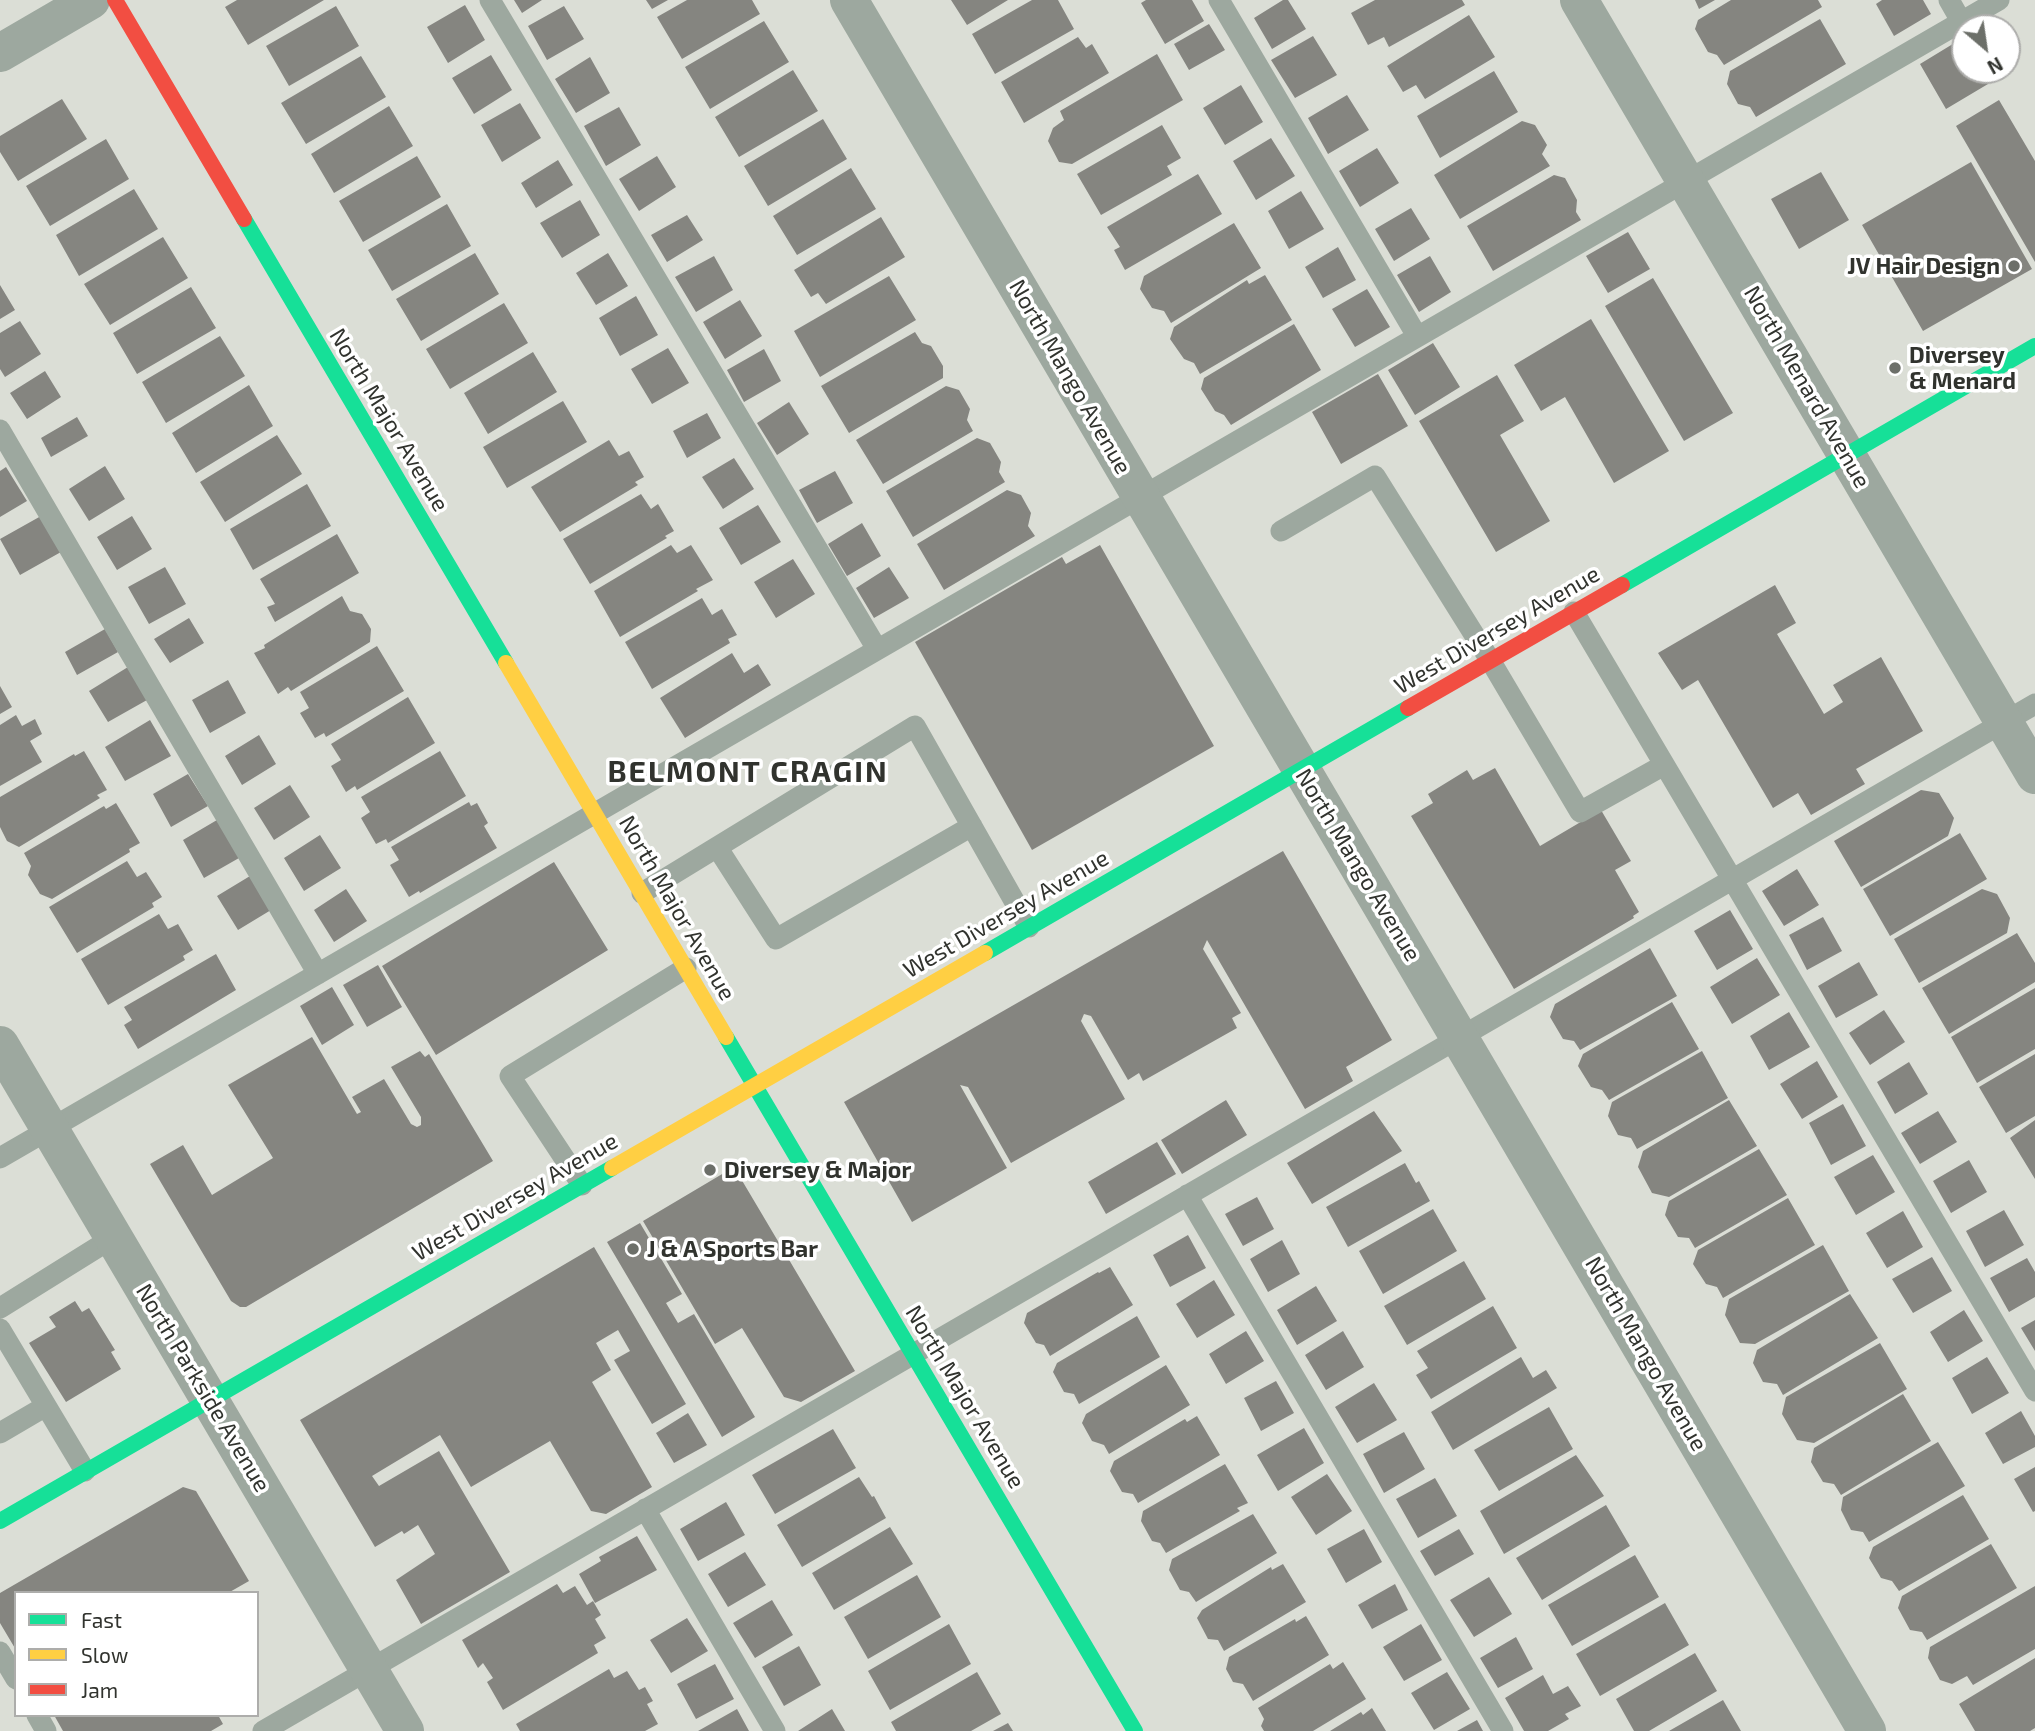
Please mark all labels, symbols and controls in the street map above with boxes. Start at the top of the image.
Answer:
north arrow [1951,14,2021,84]
text: N [1984,53,2007,79]
place label: JV Hair Design [1847,252,2000,280]
marker: JV Hair Design [2006,258,2022,274]
street label: North Mango Avenue [1003,275,1137,479]
street label: North Menard Avenue [1738,281,1876,493]
street label: North Major Avenue [323,323,455,517]
place label: Diversey & Menard [1909,341,2016,395]
marker: Diversey & Menard [1887,360,1903,376]
street label: West Diversey Avenue [1390,560,1604,700]
district label: BELMONT CRAGIN [609,754,887,790]
street label: North Mango Avenue [1290,764,1426,966]
street label: North Major Avenue [613,811,741,1005]
street label: West Diversey Avenue [899,844,1113,984]
street label: West Diversey Avenue [408,1127,622,1267]
place label: Diversey & Major [724,1156,911,1184]
marker: Diversey & Major [702,1162,718,1178]
place label: J & A Sports Bar [647,1235,818,1263]
marker: J & A Sports Bar [625,1241,641,1257]
street label: North Mango Avenue [1579,1252,1713,1456]
street label: North Parkside Avenue [130,1279,276,1497]
street label: North Major Avenue [899,1300,1031,1494]
legend [14,1591,259,1717]
text: Fast [81,1607,122,1632]
text: Slow [81,1642,128,1667]
text: Jam [81,1677,118,1702]

